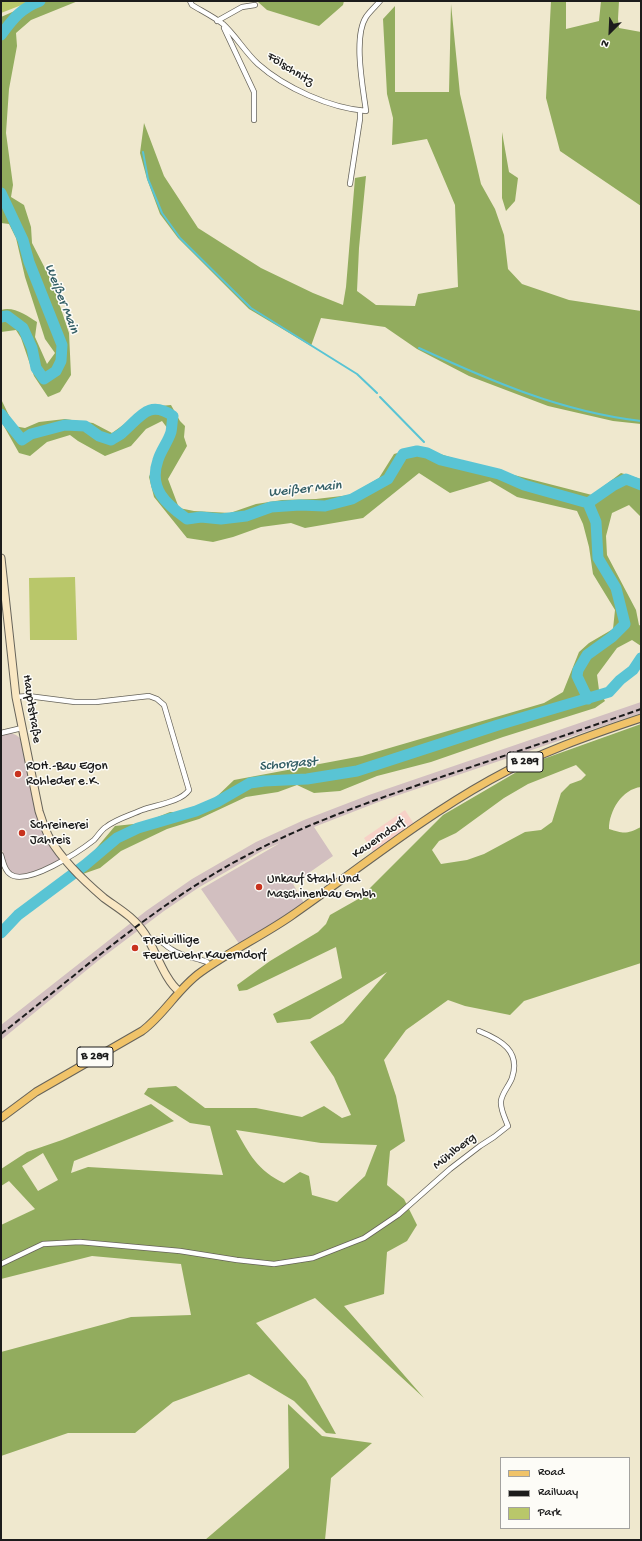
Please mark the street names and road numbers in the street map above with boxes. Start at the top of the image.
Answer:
street label: Fölschnitz [264,49,316,91]
street label: Hauptstraße [18,674,44,744]
road number: B 289 [507,752,543,772]
street label: Kauerndorf [350,815,408,863]
road number: B 289 [77,1047,113,1067]
street label: Mühlberg [430,1130,480,1174]

